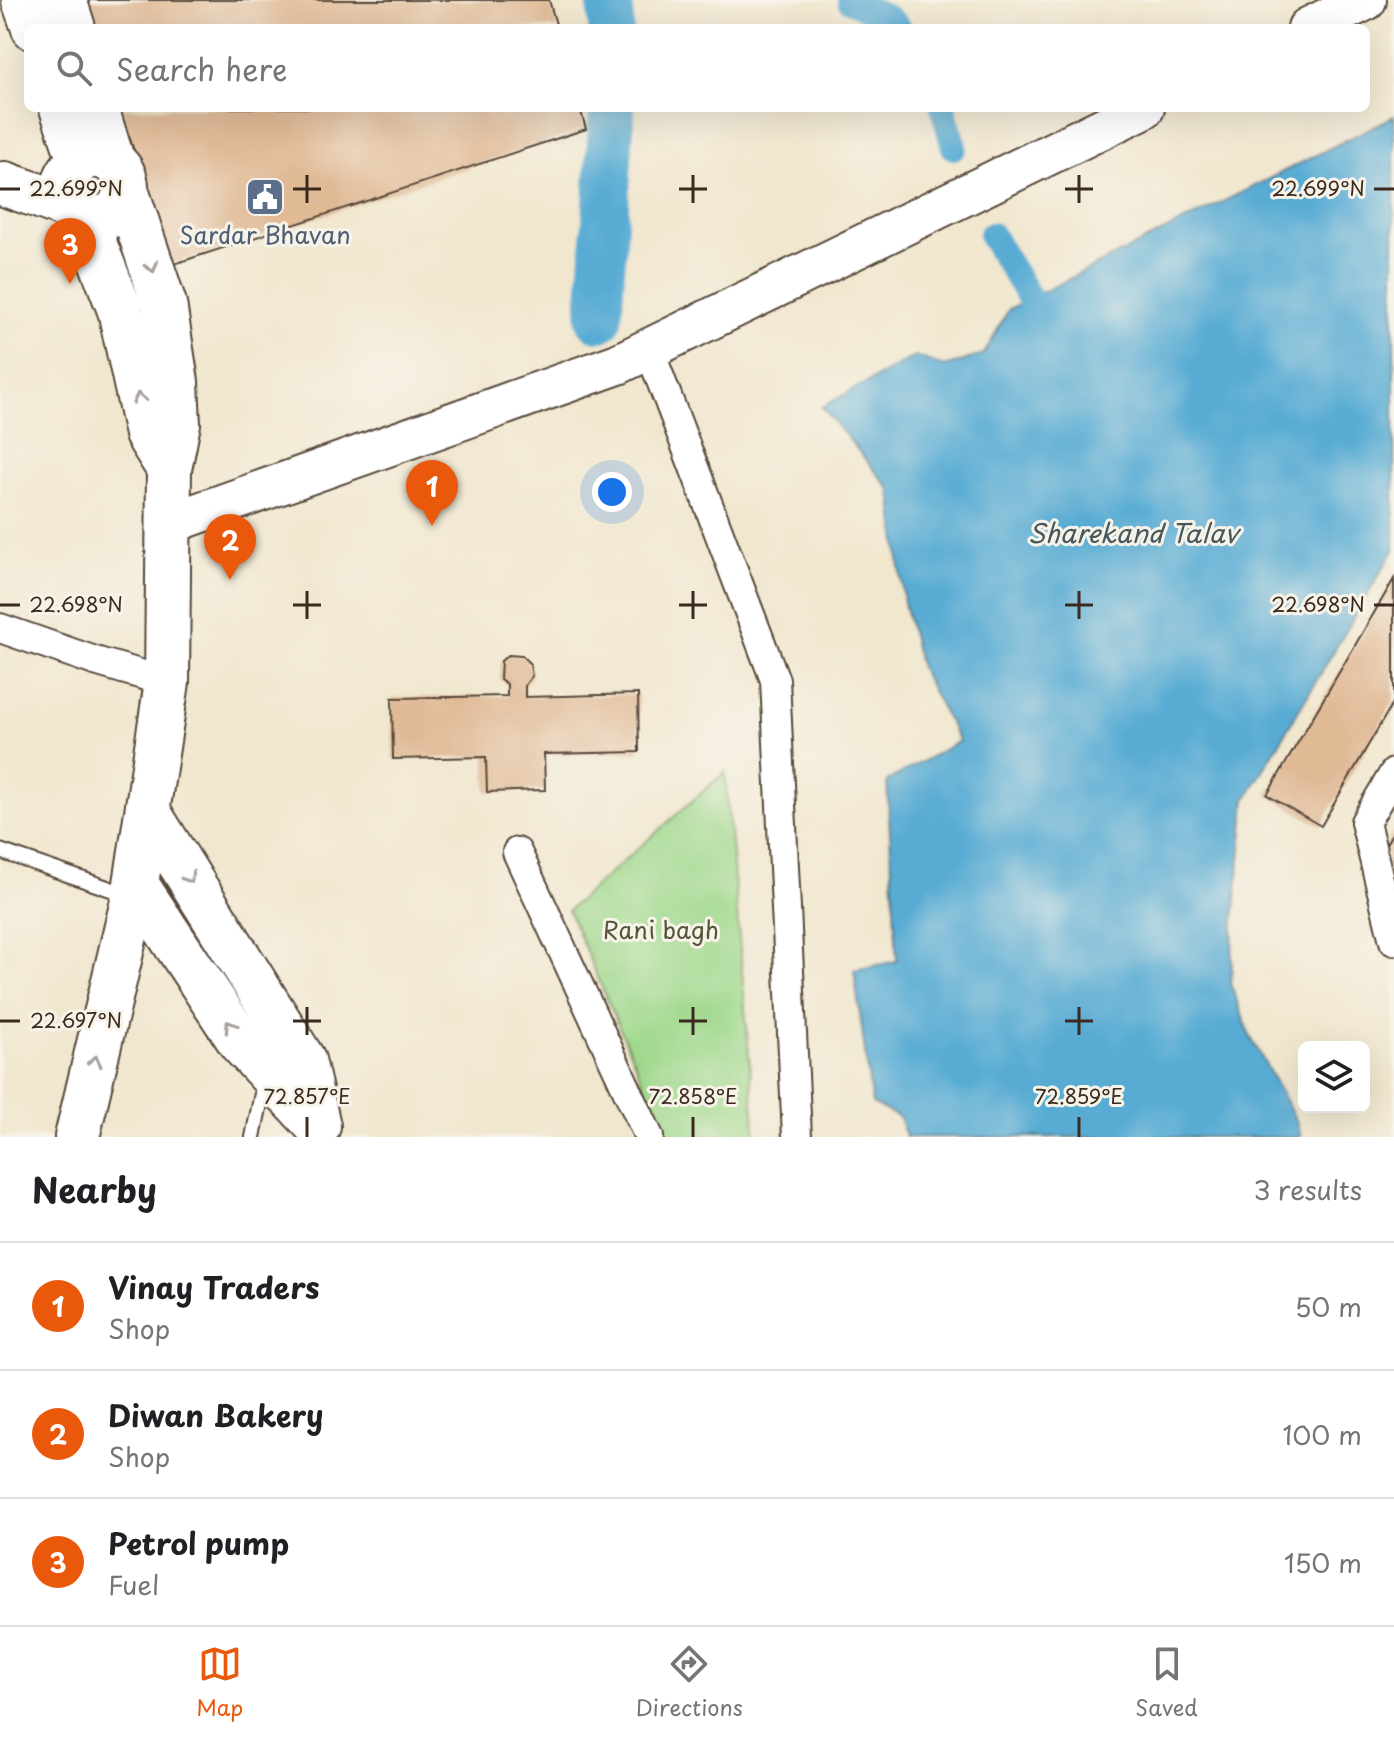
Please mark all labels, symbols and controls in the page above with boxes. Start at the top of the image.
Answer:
search box [24,24,1370,112]
icon: search [52,46,96,90]
text: Search here [116,46,288,91]
text: 22.699°N [29,173,123,203]
text: 22.699°N [1271,173,1365,203]
public building icon: Sardar Bhavan [244,176,286,218]
place label: Sardar Bhavan [179,216,351,252]
pin: 3 [44,218,96,284]
one-way arrow [142,260,158,274]
one-way arrow [131,392,148,406]
pin: 1 [406,460,458,526]
your location [592,472,632,512]
water label: Sharekand Talav [1028,513,1242,552]
pin: 2 [204,514,256,580]
text: 22.698°N [29,589,123,619]
text: 22.698°N [1271,589,1365,619]
one-way arrow [180,869,195,884]
park label: Rani bagh [603,911,719,947]
text: 22.697°N [30,1005,122,1035]
one-way arrow [225,1020,240,1034]
map controls [1298,1041,1370,1113]
button: layers [1298,1041,1370,1113]
one-way arrow [86,1055,103,1069]
text: 72.857°E [263,1081,351,1111]
text: 72.858°E [649,1081,737,1111]
text: 72.859°E [1035,1081,1123,1111]
text: Nearby [32,1163,157,1215]
text: 3 results [1254,1170,1362,1209]
text: Vinay Traders [108,1264,320,1309]
text: 1 [52,1287,64,1326]
text: 50 m [1295,1287,1362,1326]
text: Shop [108,1309,170,1348]
text: Diwan Bakery [108,1392,323,1437]
text: 2 [49,1415,67,1454]
text: 100 m [1282,1415,1362,1454]
text: Shop [108,1437,170,1476]
text: Petrol pump [108,1520,289,1565]
text: 3 [49,1543,67,1582]
text: 150 m [1284,1543,1362,1582]
text: Fuel [108,1565,159,1604]
tab: Map [196,1642,243,1723]
tab: Directions [636,1642,743,1723]
tab: Saved [1135,1642,1198,1723]

